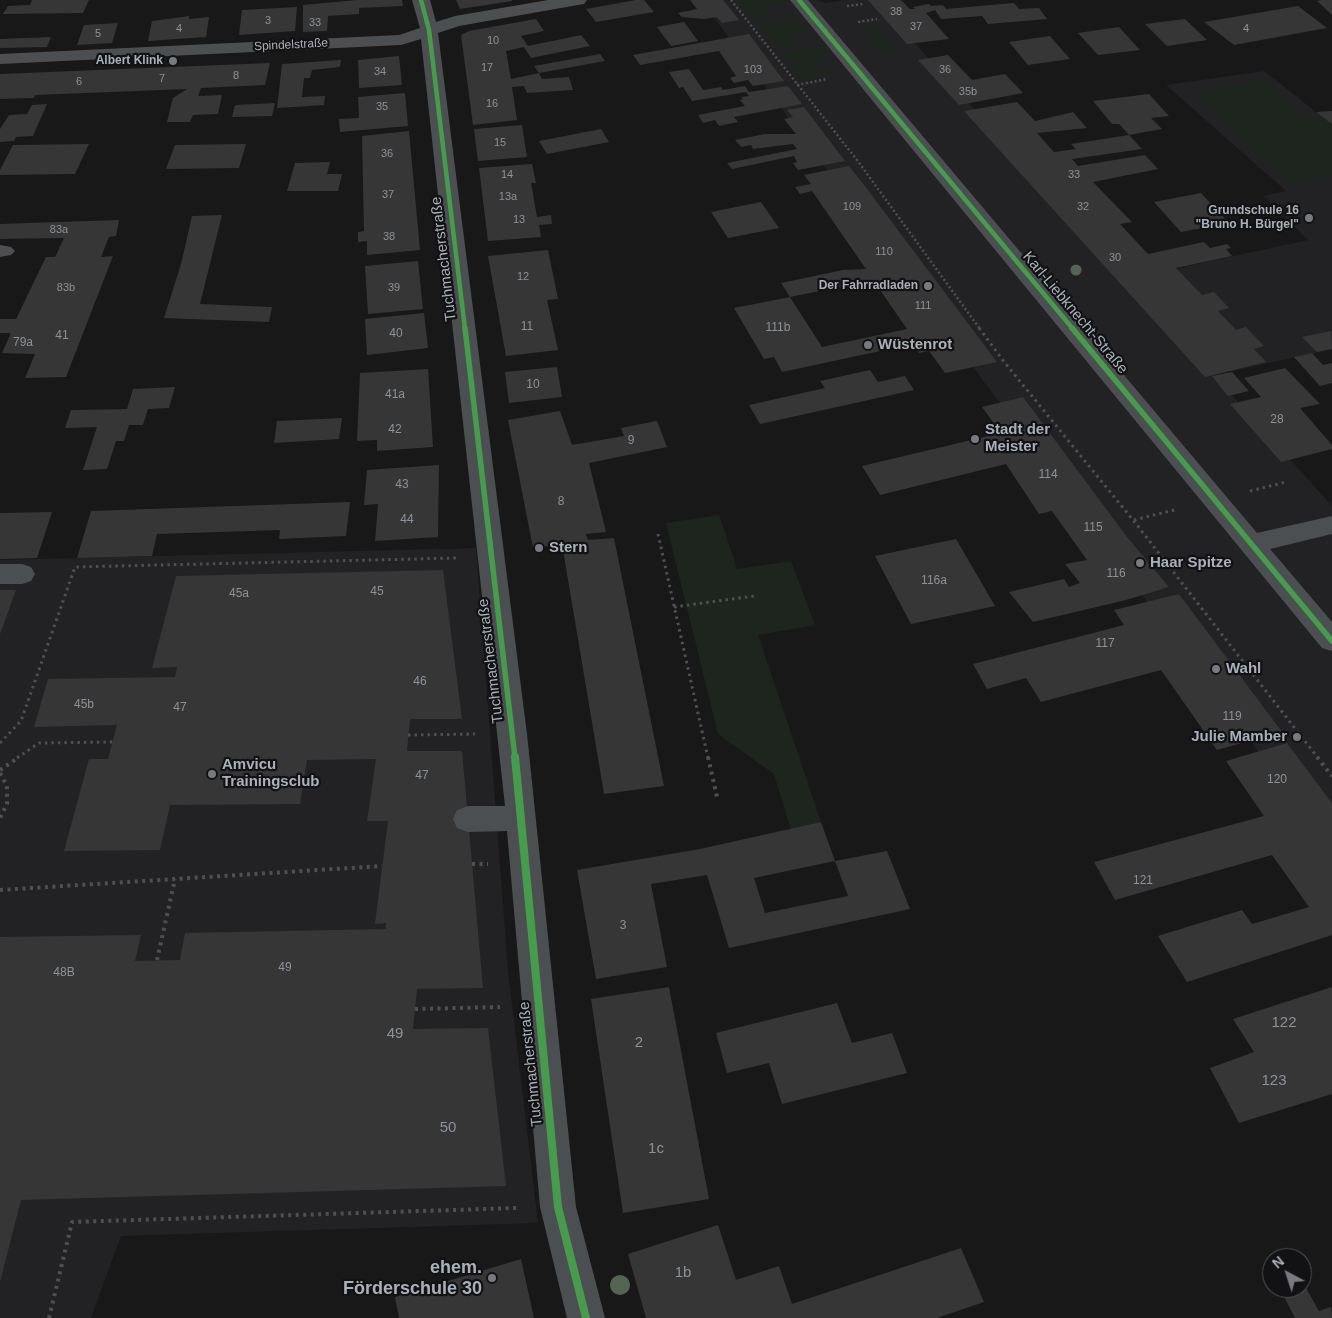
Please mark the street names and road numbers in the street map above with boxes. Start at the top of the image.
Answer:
street label: Spindelstraße [254,36,328,54]
street label: Tuchmacherstraße [427,196,461,322]
street label: Karl-Liebknecht-Straße [1019,248,1131,378]
street label: Tuchmacherstraße [474,598,508,724]
street label: Tuchmacherstraße [515,1001,547,1127]

